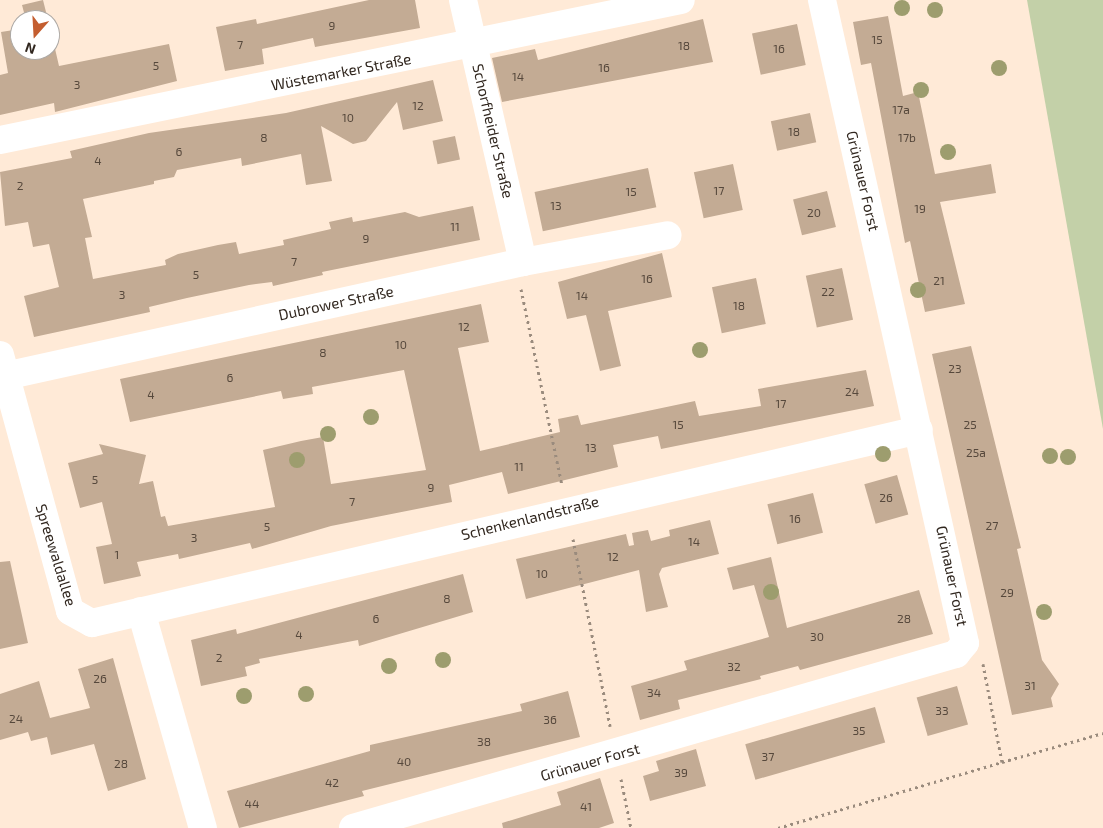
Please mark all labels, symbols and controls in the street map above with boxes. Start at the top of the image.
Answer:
north arrow [10,10,60,60]
house number: 9 [329,19,335,33]
house number: 15 [871,33,883,47]
house number: 7 [237,38,243,52]
text: N [23,39,38,58]
house number: 18 [678,39,690,53]
house number: 16 [773,42,785,56]
street label: Wüstemarker Straße [269,50,413,94]
house number: 5 [153,59,159,73]
house number: 16 [598,61,610,75]
street label: Schorfheider Straße [469,62,517,200]
house number: 14 [512,70,524,84]
house number: 3 [74,78,80,92]
house number: 12 [412,99,424,113]
house number: 17a [892,103,910,117]
house number: 10 [342,111,354,125]
house number: 18 [788,125,800,139]
street label: Grünauer Forst [843,129,883,233]
house number: 8 [260,131,268,145]
house number: 17b [898,131,916,145]
house number: 6 [176,145,182,159]
house number: 4 [94,154,102,168]
house number: 2 [17,179,23,193]
house number: 17 [714,184,724,198]
house number: 15 [625,185,637,199]
house number: 13 [550,199,562,213]
house number: 19 [914,202,926,216]
house number: 20 [807,206,821,220]
house number: 11 [450,220,460,234]
house number: 9 [363,232,369,246]
house number: 7 [291,255,297,269]
house number: 5 [193,268,199,282]
house number: 16 [641,272,653,286]
house number: 21 [933,274,945,288]
street label: Dubrower Straße [277,282,395,324]
house number: 22 [821,285,835,299]
house number: 3 [119,288,125,302]
house number: 14 [576,289,588,303]
house number: 18 [733,299,745,313]
house number: 12 [458,320,470,334]
house number: 10 [395,338,407,352]
house number: 8 [319,346,327,360]
house number: 23 [948,362,962,376]
house number: 6 [227,371,233,385]
house number: 24 [845,385,859,399]
house number: 4 [147,388,155,402]
house number: 17 [776,397,786,411]
house number: 15 [672,418,684,432]
house number: 25 [963,418,977,432]
house number: 13 [585,441,597,455]
house number: 25a [966,446,986,460]
house number: 11 [514,460,524,474]
house number: 5 [92,473,98,487]
house number: 9 [428,481,434,495]
house number: 26 [879,491,893,505]
street label: Schenkenlandstraße [459,492,601,544]
house number: 7 [349,495,355,509]
street label: Spreewaldallee [32,502,80,608]
house number: 16 [789,512,801,526]
house number: 27 [986,519,998,533]
house number: 5 [264,520,270,534]
street label: Grünauer Forst [933,524,971,628]
house number: 3 [191,531,197,545]
house number: 14 [688,535,700,549]
house number: 1 [115,548,119,562]
house number: 12 [607,550,619,564]
house number: 10 [536,567,548,581]
house number: 29 [1000,586,1014,600]
house number: 8 [443,592,451,606]
house number: 6 [373,612,379,626]
house number: 28 [897,612,911,626]
house number: 4 [295,628,303,642]
house number: 30 [810,630,824,644]
house number: 2 [216,651,222,665]
house number: 32 [727,660,741,674]
house number: 26 [93,672,107,686]
house number: 31 [1024,679,1036,693]
house number: 34 [647,686,661,700]
house number: 33 [935,704,949,718]
house number: 24 [9,712,23,726]
house number: 36 [543,713,557,727]
house number: 35 [852,724,866,738]
house number: 38 [477,735,491,749]
street label: Grünauer Forst [538,739,642,785]
house number: 37 [762,750,774,764]
house number: 40 [397,755,411,769]
house number: 28 [114,757,128,771]
house number: 39 [674,766,688,780]
house number: 42 [325,776,339,790]
house number: 44 [245,797,259,811]
house number: 41 [580,800,592,814]

